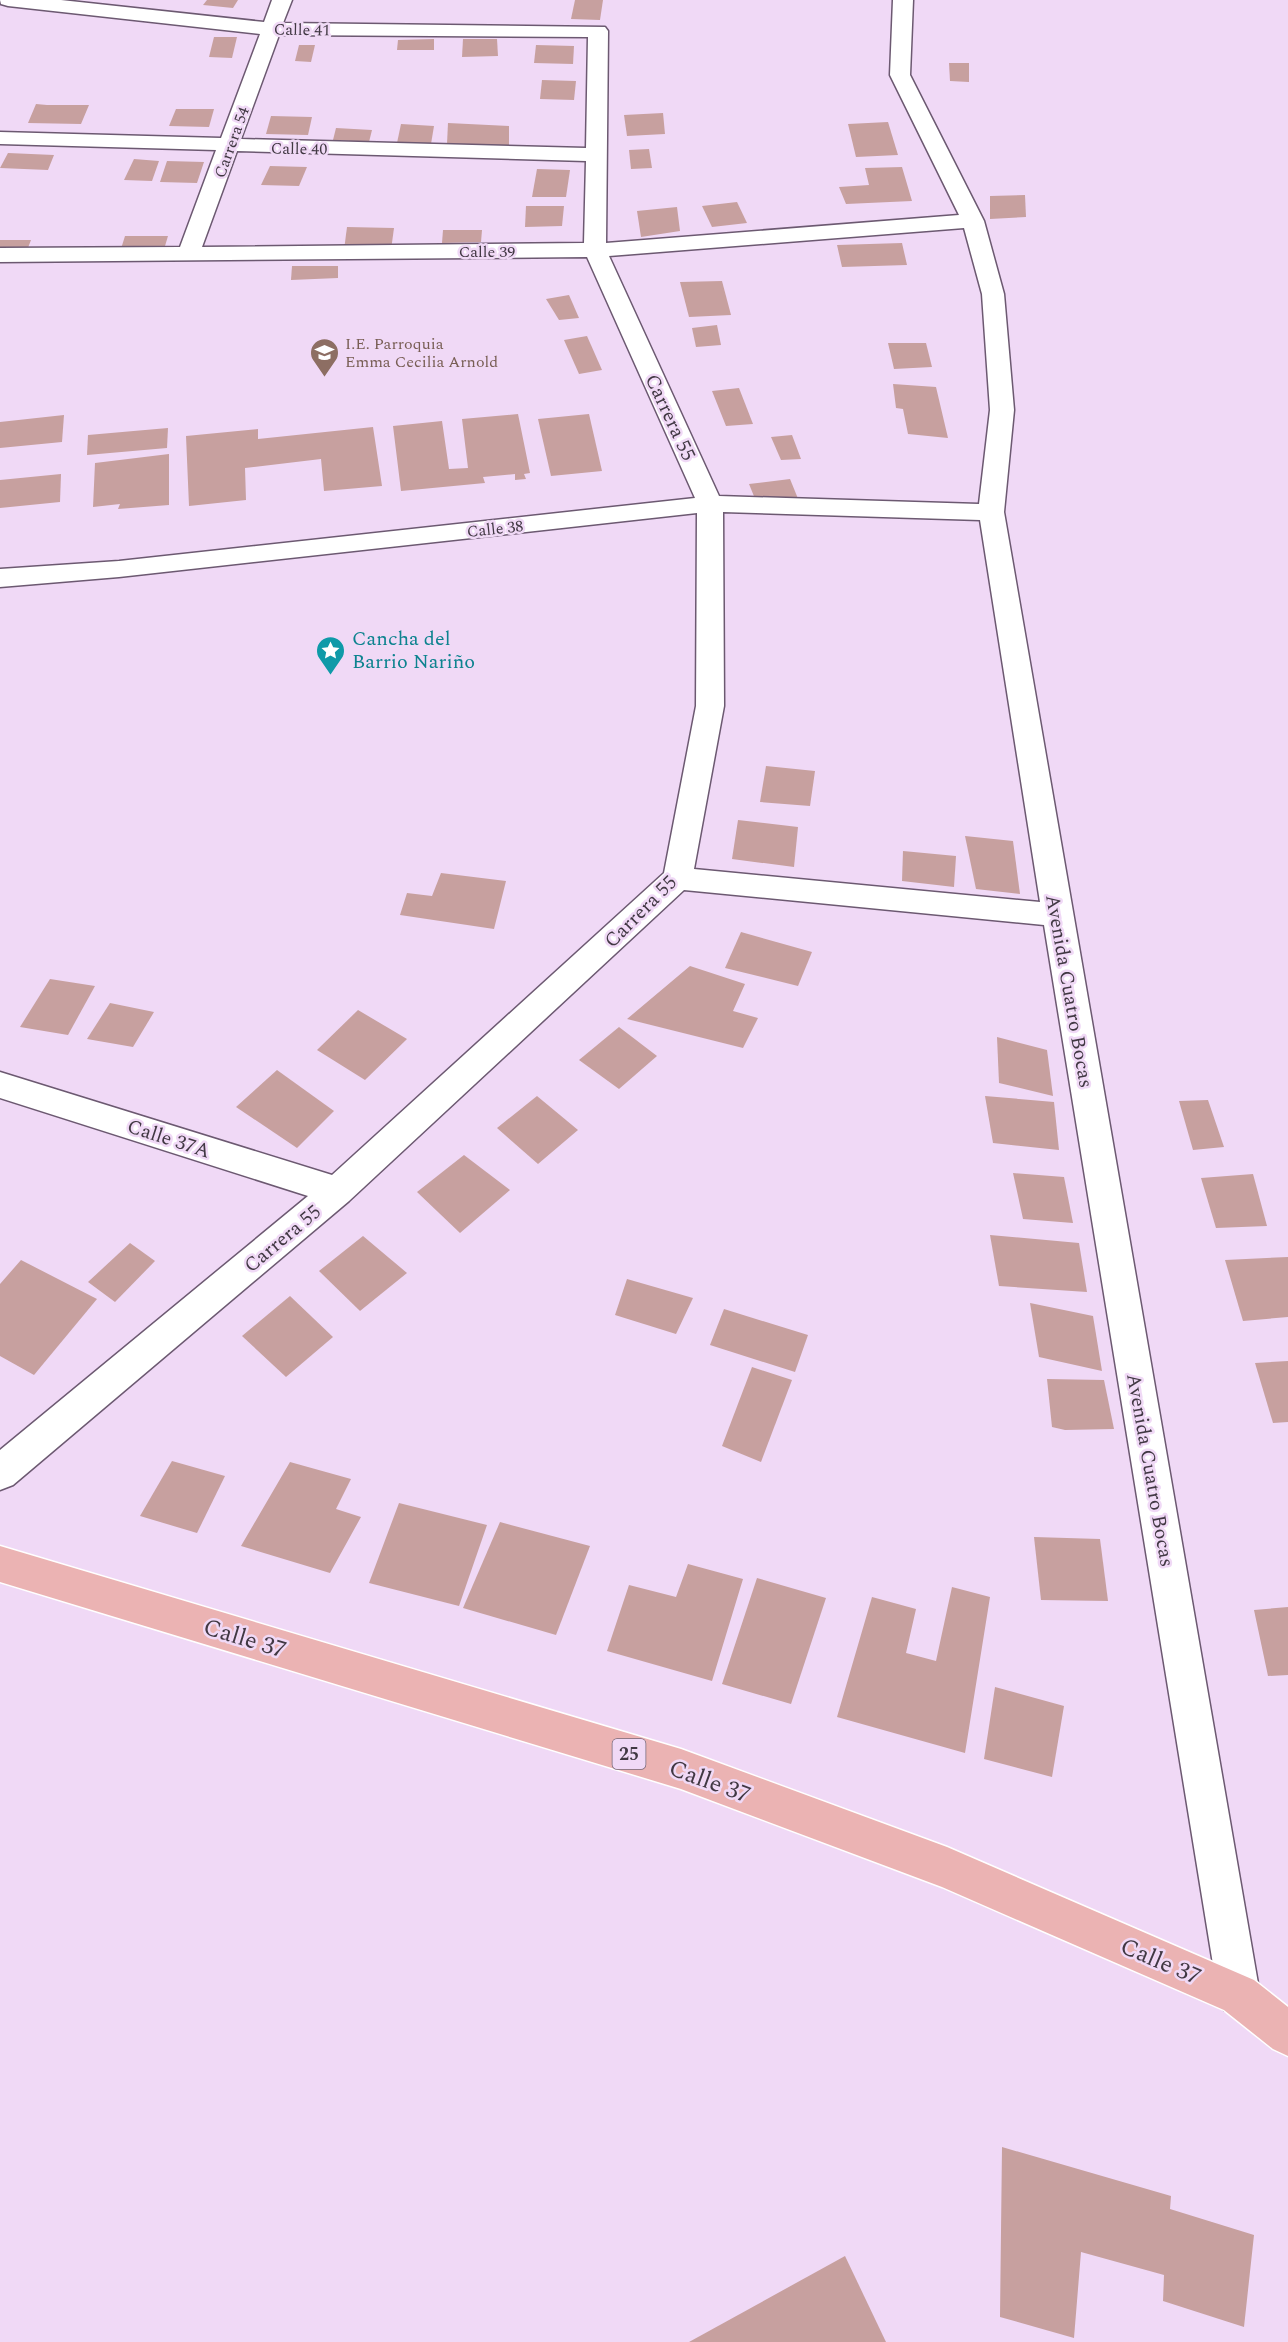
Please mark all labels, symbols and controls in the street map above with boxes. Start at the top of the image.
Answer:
street label: Calle 41 [274,18,330,42]
street label: Carrera 54 [208,103,256,181]
street label: Calle 40 [271,137,327,161]
street label: Calle 39 [459,240,515,264]
place label: I.E. Parroquia Emma Cecilia Arnold [345,332,498,374]
school or university icon: I.E. Parroquia Emma Cecilia Arnold [308,336,340,378]
street label: Carrera 55 [637,369,703,466]
street label: Calle 38 [466,514,524,544]
place label: Cancha del Barrio Nariño [352,624,475,677]
place icon: Cancha del Barrio Nariño [315,634,347,676]
street label: Carrera 55 [597,868,684,955]
street label: Avenida Cuatro Bocas [1037,892,1101,1090]
street label: Calle 37A [123,1111,214,1166]
street label: Carrera 55 [237,1197,328,1280]
street label: Avenida Cuatro Bocas [1118,1371,1182,1569]
street label: Calle 37 [199,1609,291,1669]
road number: 25 [612,1739,646,1769]
street label: Calle 37 [664,1751,756,1813]
street label: Calle 37 [1115,1929,1207,1995]

